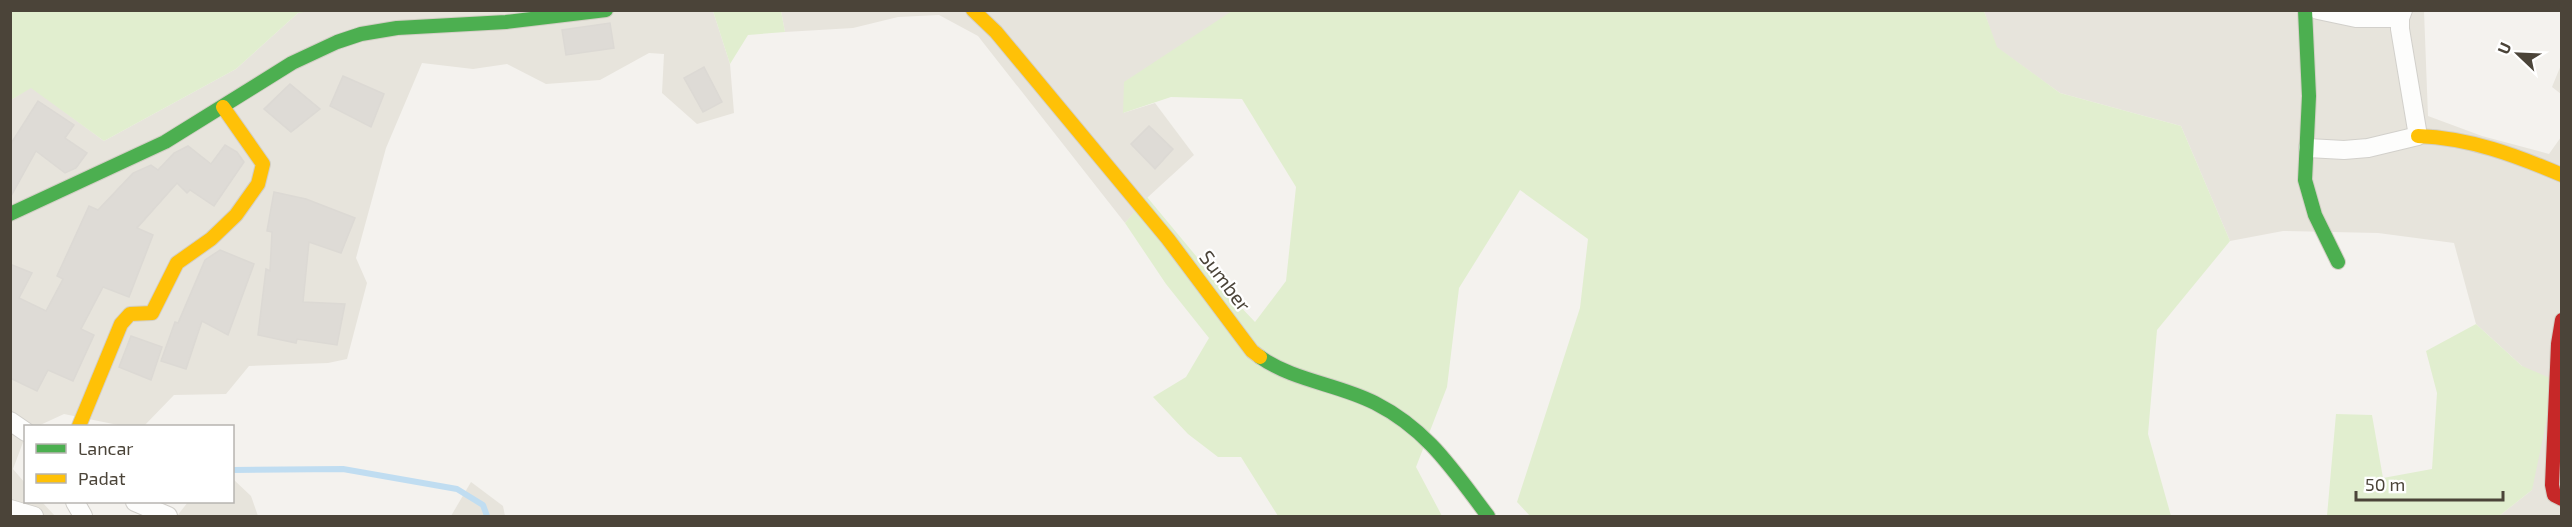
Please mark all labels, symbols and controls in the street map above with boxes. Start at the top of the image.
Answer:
north arrow [2488,24,2548,84]
text: U [2493,39,2515,57]
street label: Sumber [1195,245,1257,316]
legend [24,425,234,503]
text: Lancar [78,437,134,459]
scale bar [2356,464,2503,502]
text: Padat [78,467,126,489]
text: 50 m [2365,473,2405,495]

